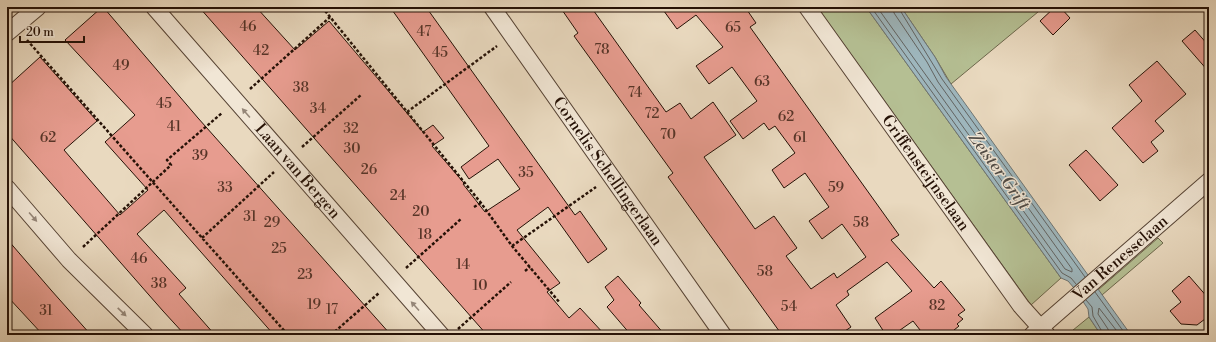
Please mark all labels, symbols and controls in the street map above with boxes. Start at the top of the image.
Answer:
scale bar [20,18,84,44]
house number: 46 [240,18,257,36]
house number: 65 [725,19,741,37]
house number: 47 [417,23,431,41]
text: 20 m [26,25,54,40]
house number: 78 [594,41,610,59]
house number: 42 [253,42,269,60]
house number: 45 [432,44,448,62]
house number: 49 [113,57,129,75]
house number: 63 [754,73,770,91]
house number: 38 [293,79,309,97]
house number: 74 [628,84,642,102]
street label: Cornelis Schellingerlaan [548,93,667,250]
house number: 45 [156,95,172,113]
house number: 34 [310,100,326,118]
house number: 72 [645,105,659,123]
house number: 62 [778,108,794,126]
one-way arrow [242,109,251,118]
street label: Griffensteijnselaan [877,111,974,235]
house number: 41 [167,118,181,136]
street label: Laan van Bergen [250,119,345,223]
house number: 32 [343,120,359,138]
house number: 70 [660,126,676,144]
water label: Zeister Grift [963,127,1035,215]
house number: 62 [40,129,56,147]
house number: 61 [793,129,807,147]
house number: 30 [343,140,361,158]
house number: 39 [192,147,208,165]
house number: 26 [361,161,378,179]
house number: 35 [518,164,534,182]
house number: 33 [217,179,233,197]
house number: 59 [828,179,844,197]
house number: 24 [390,187,406,205]
house number: 20 [412,203,430,221]
house number: 31 [243,208,257,226]
street label: Van Renesselaan [1068,211,1173,306]
one-way arrow [28,212,37,223]
house number: 29 [264,214,280,232]
house number: 58 [853,214,869,232]
house number: 18 [418,226,432,244]
house number: 25 [271,240,287,258]
house number: 46 [131,250,148,268]
house number: 14 [456,256,470,274]
house number: 58 [757,263,773,281]
house number: 23 [297,266,313,284]
house number: 38 [151,275,167,293]
house number: 10 [473,277,487,295]
house number: 19 [307,296,321,314]
house number: 82 [929,297,945,315]
house number: 54 [781,298,797,316]
house number: 17 [326,301,338,319]
one-way arrow [410,301,420,311]
house number: 31 [39,302,53,320]
one-way arrow [117,307,127,316]

